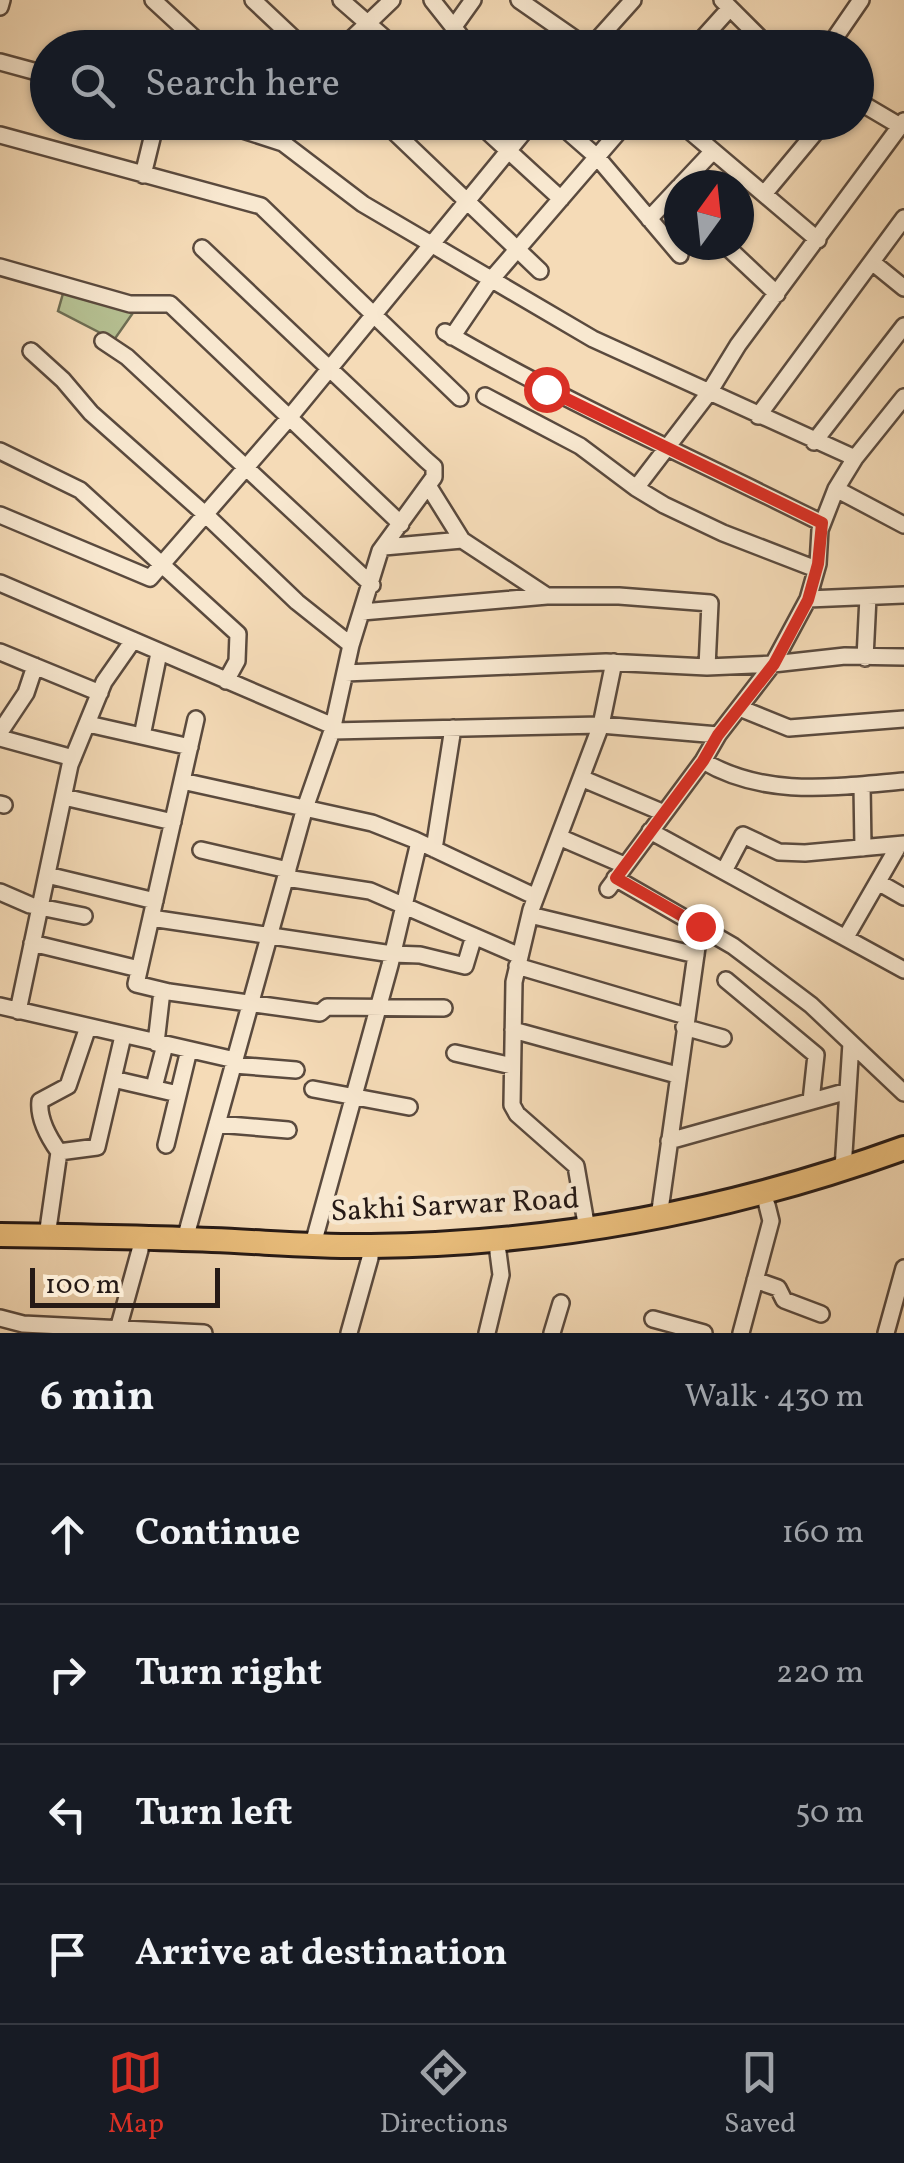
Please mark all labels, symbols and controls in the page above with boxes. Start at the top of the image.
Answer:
search box [30,30,874,140]
icon: search [65,58,120,113]
text: Search here [145,59,340,112]
north arrow [664,170,754,260]
route start [524,367,570,413]
route end [678,904,724,950]
street label: Sakhi Sarwar Road [329,1179,581,1233]
scale bar [30,1263,220,1308]
text: 100 m [45,1266,120,1305]
text: 6 min [40,1369,155,1428]
text: Walk · 430 m [685,1376,864,1420]
icon: ahead [40,1507,95,1562]
text: Continue [135,1508,300,1561]
text: 160 m [781,1512,864,1556]
icon: right [40,1647,95,1702]
text: Turn right [135,1648,322,1701]
text: 220 m [776,1652,864,1696]
icon: left [40,1787,95,1842]
text: Turn left [135,1788,292,1841]
text: 50 m [795,1792,864,1836]
icon: arrive [40,1927,95,1982]
text: Arrive at destination [135,1928,508,1981]
tab: Map [108,2045,164,2144]
tab: Directions [380,2045,508,2144]
tab: Saved [724,2045,796,2144]

